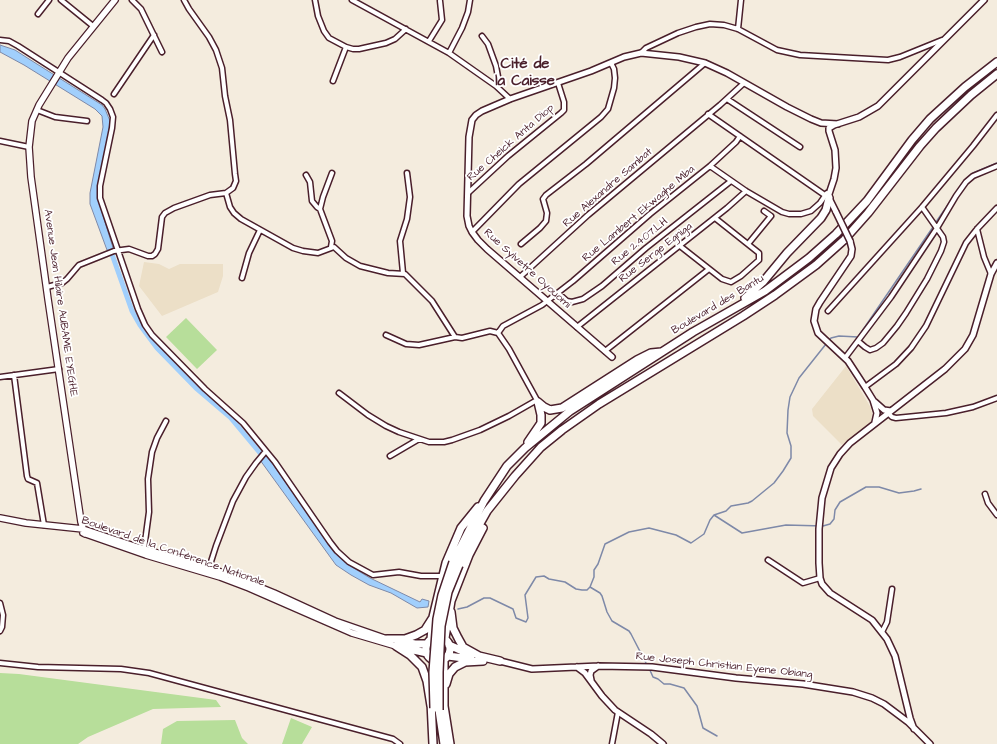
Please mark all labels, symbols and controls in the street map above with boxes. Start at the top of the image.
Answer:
district label: Cité de la Caisse [495,56,555,91]
street label: Rue Cheick Anta Diop [465,102,557,184]
street label: Rue Alexandre Sambat [561,146,655,230]
street label: Rue Lambert Ekwaghe Mba [580,163,698,265]
street label: Avenue Jean Hilaire AUBAME EYEGHE [40,209,80,397]
street label: Rue 2.407.LH [609,215,671,269]
street label: Rue Serge Egniga [617,220,695,286]
street label: Rue Sylvetre Oyouomi [481,226,573,312]
street label: Boulevard des Bantu [670,272,766,338]
street label: Boulevard de la Conférence Nationale [80,514,266,590]
street label: Rue Joseph Christian Eyene Obiang [635,650,813,682]

